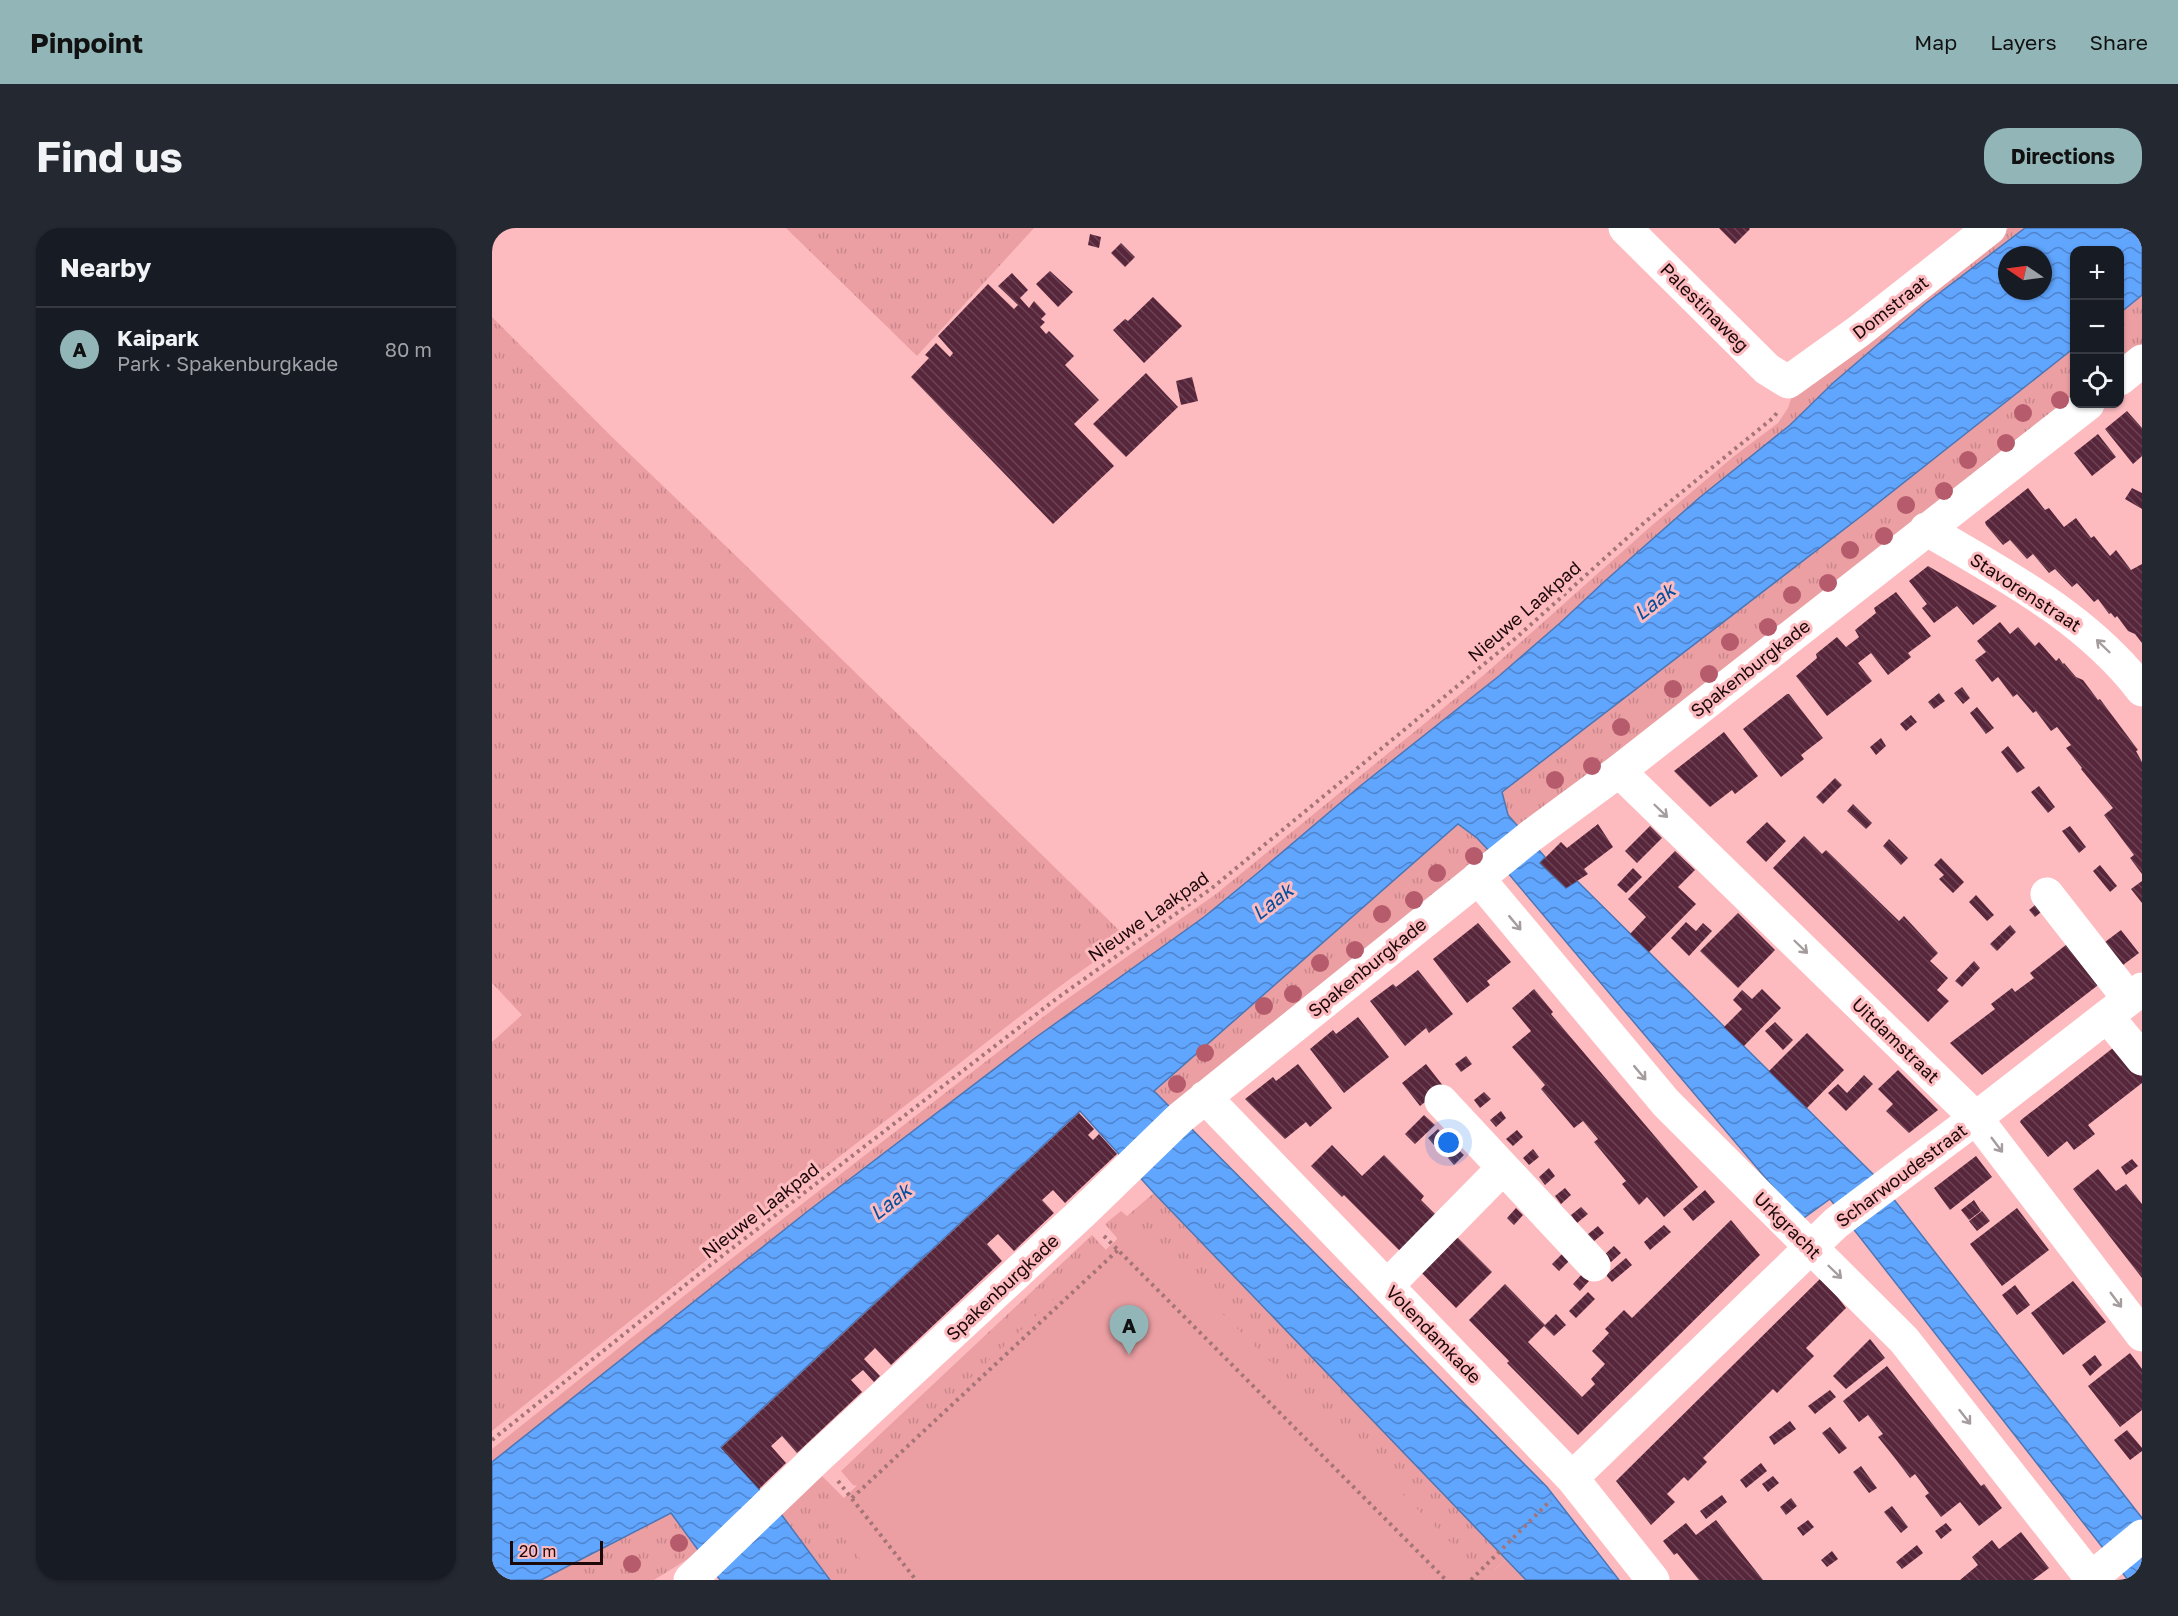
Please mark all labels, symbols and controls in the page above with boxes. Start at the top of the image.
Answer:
text: Pinpoint [30,26,143,59]
text: Map [1914,29,1957,55]
text: Layers [1990,29,2057,55]
text: Share [2090,29,2148,55]
button: Directions [1984,128,2142,184]
text: Find us [36,131,183,181]
north arrow [1998,246,2052,300]
map controls [2070,246,2124,408]
button: + [2070,246,2124,300]
text: Nearby [60,252,151,283]
street label: Palestinaweg [1656,258,1754,356]
street label: Domstraat [1848,271,1932,343]
button: − [2070,300,2124,354]
text: Kaipark [117,324,199,351]
text: A [72,337,87,361]
text: 80 m [385,337,432,361]
text: Park · Spakenburgkade [117,351,338,375]
button: locate [2070,354,2124,408]
street label: Stavorenstraat [1966,548,2086,636]
street label: Nieuwe Laakpad [1463,556,1585,666]
water label: Laak [1629,576,1681,624]
street label: Spakenburgkade [1686,615,1814,721]
one-way arrow [2096,639,2111,653]
one-way arrow [1654,804,1669,819]
street label: Nieuwe Laakpad [1083,866,1213,966]
water label: Laak [1247,876,1299,924]
street label: Spakenburgkade [1303,913,1431,1021]
one-way arrow [1509,915,1522,931]
one-way arrow [1794,940,1809,955]
street label: Uitdamstraat [1848,993,1944,1087]
one-way arrow [1634,1065,1647,1081]
street label: Scharwoudestraat [1831,1119,1971,1231]
your location [1434,1128,1463,1157]
one-way arrow [1991,1137,2004,1153]
street label: Nieuwe Laakpad [697,1157,823,1263]
water label: Laak [865,1176,917,1224]
street label: Urkgracht [1750,1187,1826,1263]
street label: Spakenburgkade [941,1229,1063,1345]
one-way arrow [1828,1265,1843,1279]
street label: Volendamkade [1382,1280,1486,1388]
one-way arrow [2109,1292,2122,1308]
pin: A [1110,1306,1148,1355]
one-way arrow [1959,1409,1972,1425]
scale bar [510,1538,603,1566]
text: 20 m [519,1541,556,1561]

